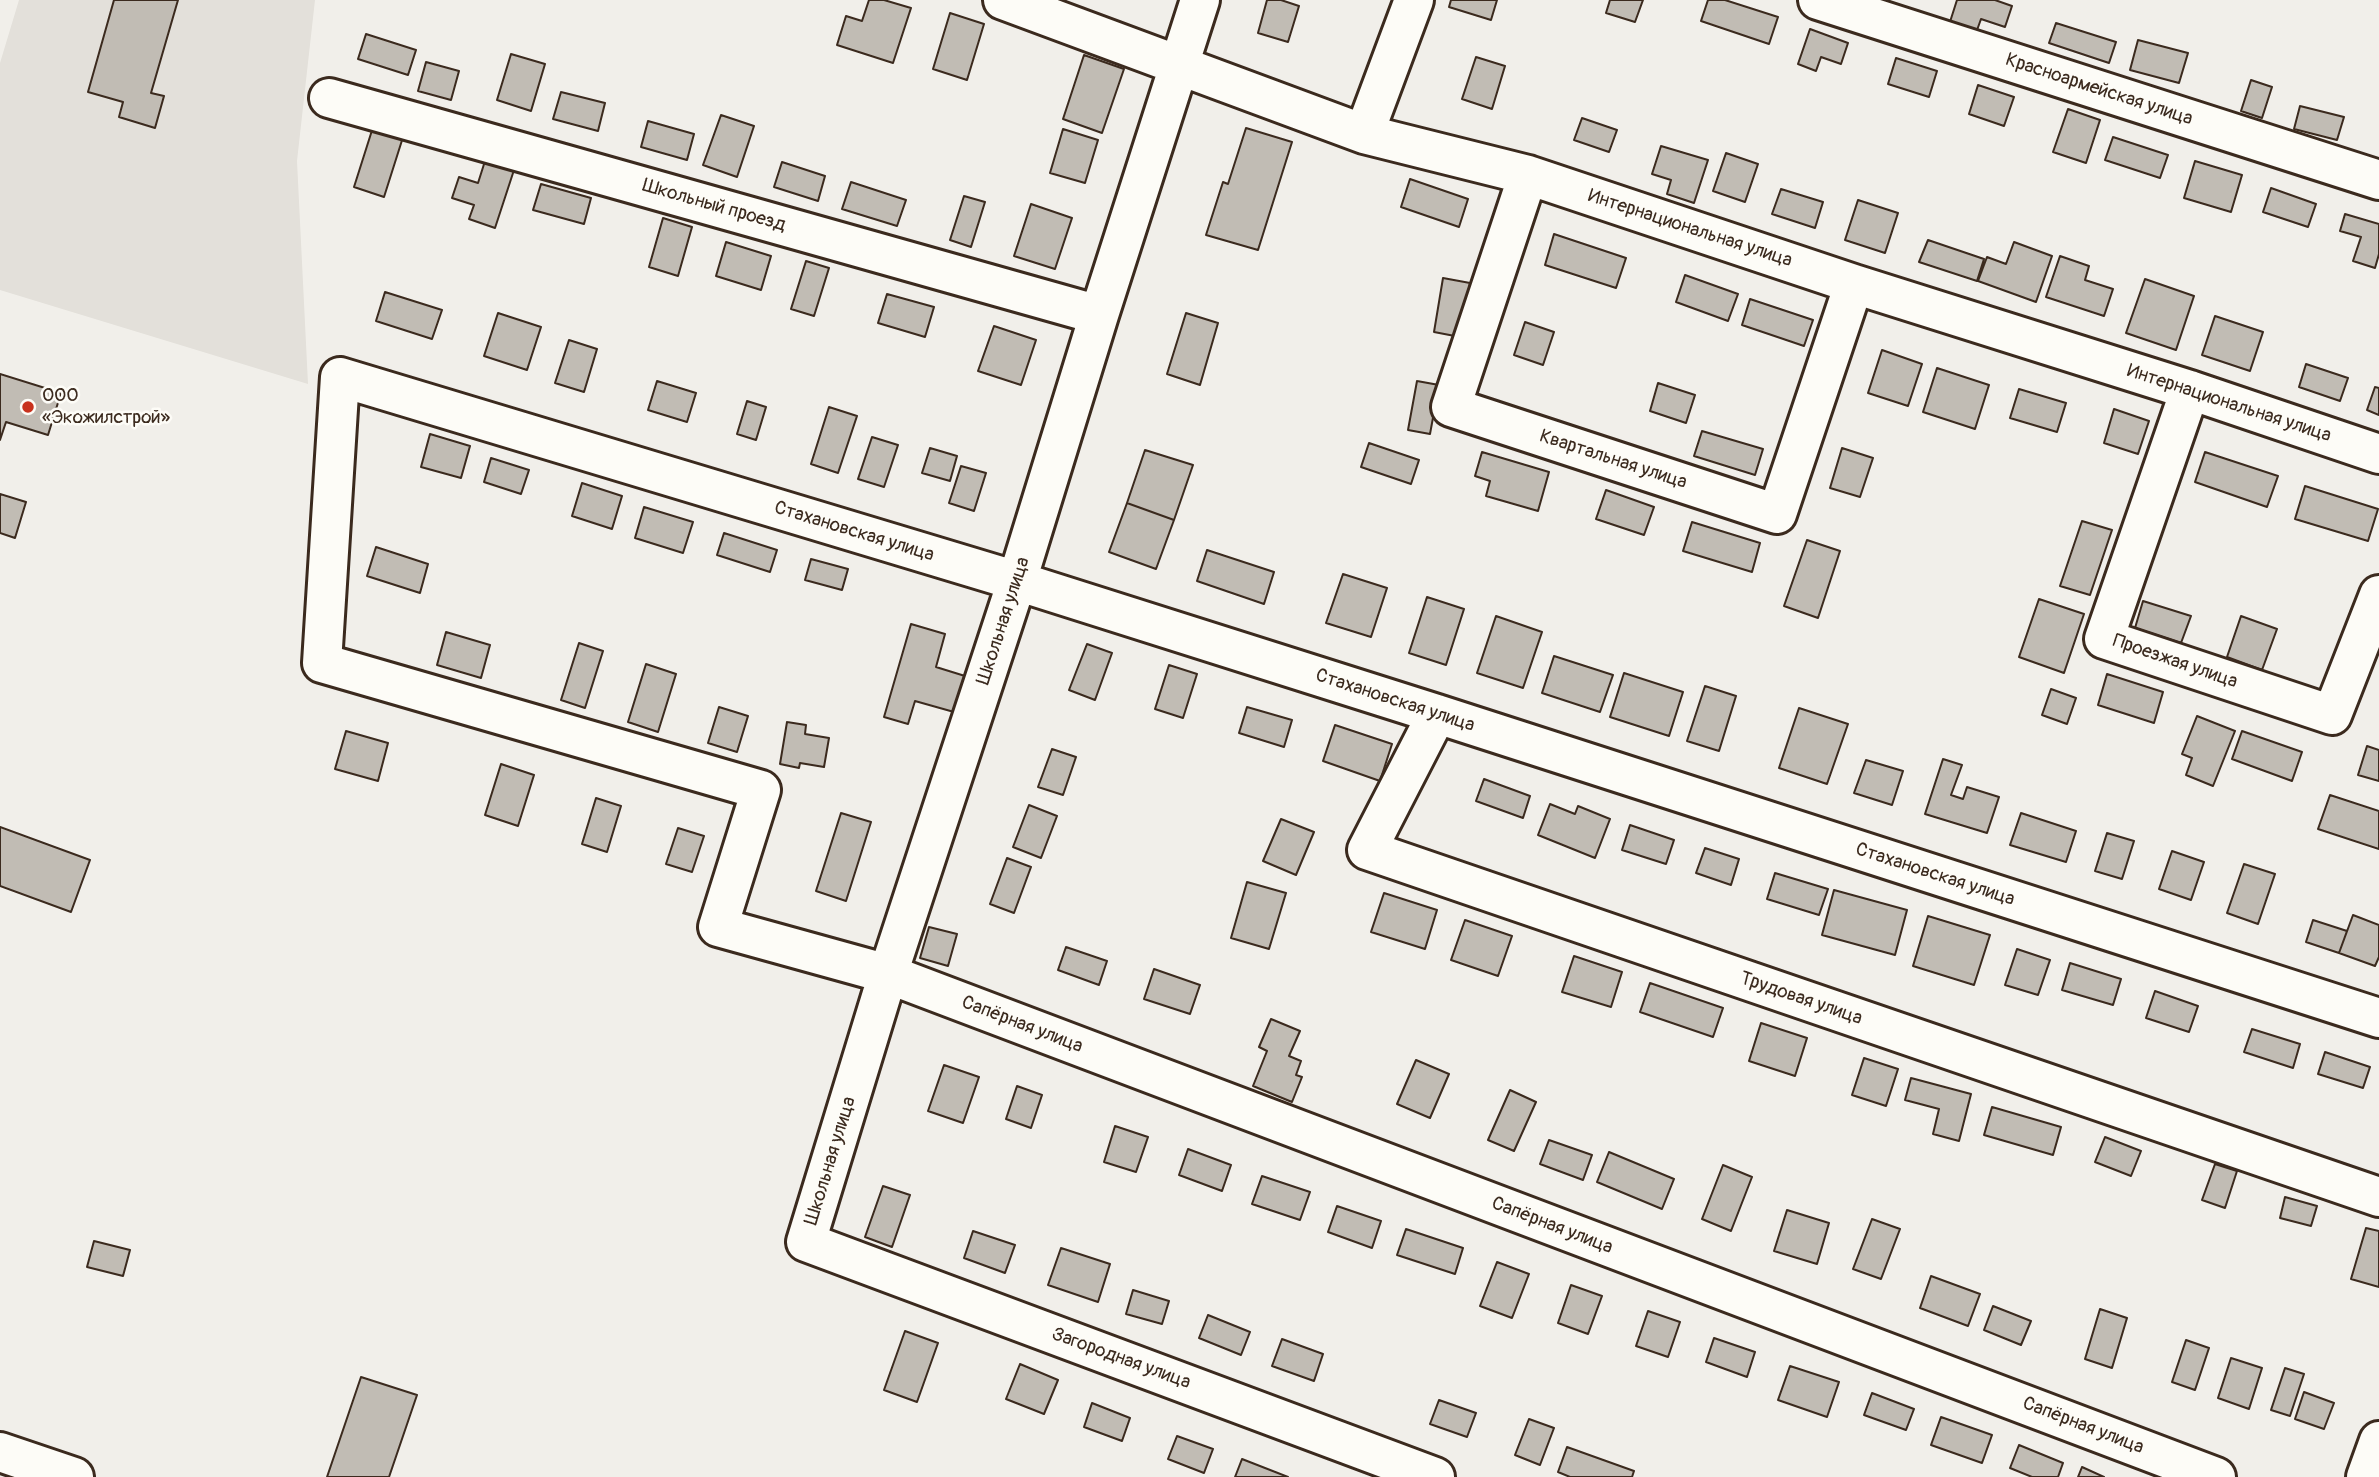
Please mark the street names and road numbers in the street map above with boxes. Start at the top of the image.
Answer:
street label: Красноармейская улица [2002,49,2196,131]
street label: Школьный проезд [640,175,788,237]
street label: Интернациональная улица [1585,185,1795,273]
street label: Интернациональная улица [2124,360,2334,448]
street label: Квартальная улица [1536,425,1690,495]
street label: Стахановская улица [771,497,937,567]
street label: Школьная улица [973,554,1035,688]
street label: Проезжая улица [2110,630,2240,694]
street label: Стахановская улица [1312,664,1478,738]
street label: Стахановская улица [1852,838,2018,912]
street label: Трудовая улица [1737,967,1865,1031]
street label: Сапёрная улица [958,991,1086,1059]
street label: Школьная улица [801,1094,861,1228]
street label: Сапёрная улица [1488,1192,1616,1260]
street label: Загородная улица [1048,1323,1194,1395]
street label: Сапёрная улица [2019,1392,2147,1460]

